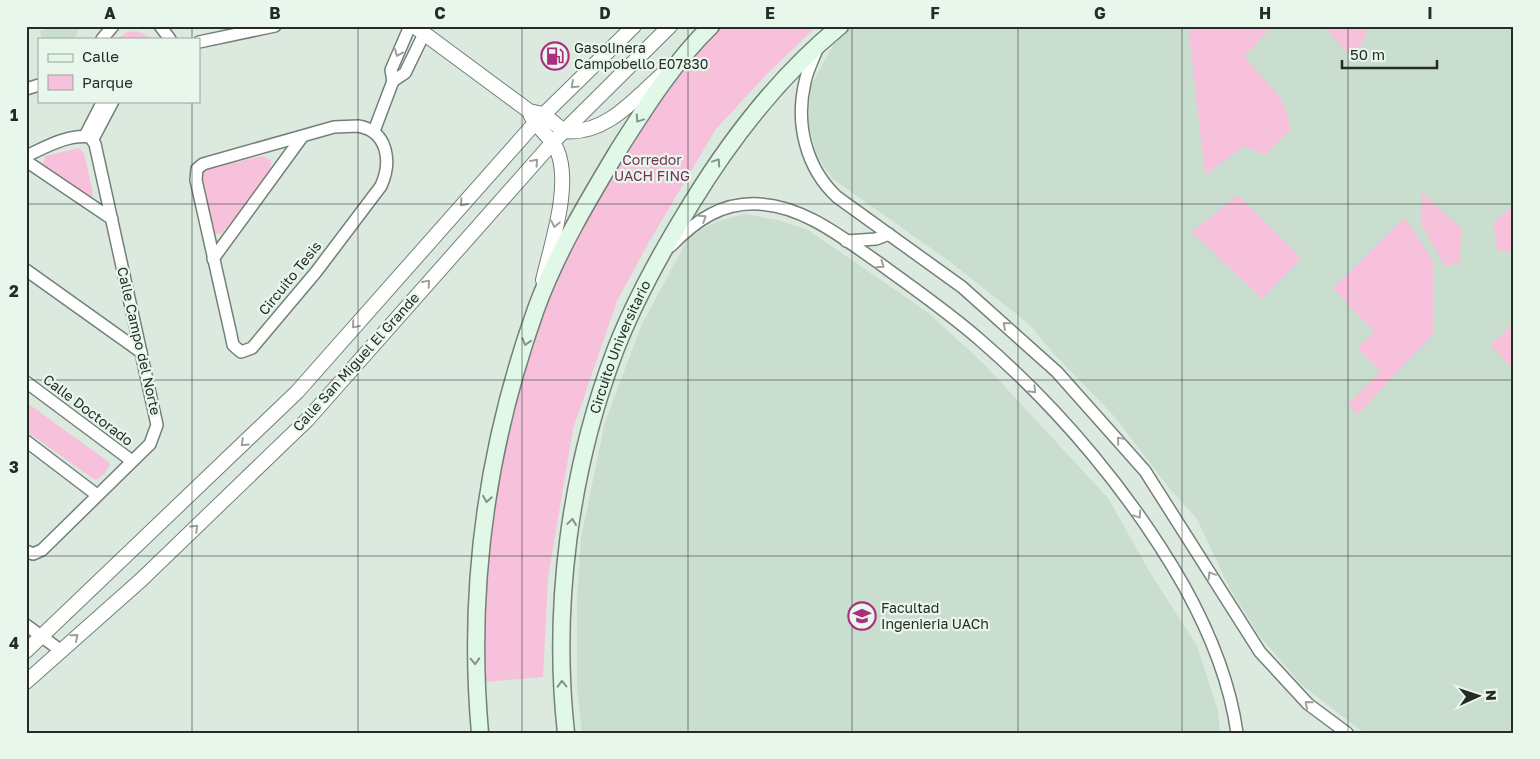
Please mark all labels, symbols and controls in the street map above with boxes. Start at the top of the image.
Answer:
text: A [104,3,116,23]
text: B [269,3,281,23]
text: C [434,3,446,23]
text: D [599,3,611,23]
text: E [765,3,775,23]
text: F [930,3,940,23]
text: G [1094,3,1106,23]
text: H [1259,3,1271,23]
text: I [1427,3,1433,23]
legend [38,38,200,102]
scale bar [1342,38,1438,70]
place label: Gasolinera Campobello E07830 [574,39,708,72]
fuel station icon: Gasolinera Campobello E07830 [540,41,570,71]
text: 50 m [1350,45,1385,63]
text: Calle [82,47,119,65]
one-way arrow [394,48,405,57]
text: Parque [82,73,133,91]
one-way arrow [571,79,580,88]
text: 1 [10,105,18,125]
one-way arrow [635,114,645,123]
park label: Corredor UACH FING [614,151,690,184]
one-way arrow [530,158,539,167]
one-way arrow [711,158,721,167]
one-way arrow [460,198,469,207]
one-way arrow [697,215,707,224]
one-way arrow [550,219,561,228]
street label: Circuito Tesis [255,237,325,318]
one-way arrow [875,259,885,268]
street label: Calle Campo del Norte [114,265,165,417]
street label: Circuito Universitario [586,277,654,415]
one-way arrow [421,280,430,289]
text: 2 [9,281,19,301]
street label: Calle San Miguel El Grande [289,289,422,435]
one-way arrow [352,319,361,328]
one-way arrow [1003,322,1012,330]
one-way arrow [522,337,532,345]
street label: Calle Doctorado [40,370,137,449]
one-way arrow [1028,385,1037,394]
one-way arrow [241,437,250,446]
one-way arrow [1116,437,1125,446]
text: 3 [9,457,19,477]
one-way arrow [482,495,492,503]
one-way arrow [1131,510,1141,519]
one-way arrow [567,518,577,527]
one-way arrow [189,525,198,534]
one-way arrow [1207,571,1217,580]
place label: Facultad Ingenieria UACh [881,599,989,632]
school or university icon: Facultad Ingenieria UACh [847,601,877,631]
text: 4 [9,633,19,653]
one-way arrow [69,634,78,643]
one-way arrow [470,657,481,665]
north arrow [1452,672,1502,722]
one-way arrow [557,680,568,688]
text: N [1483,690,1500,701]
one-way arrow [1305,700,1314,709]

